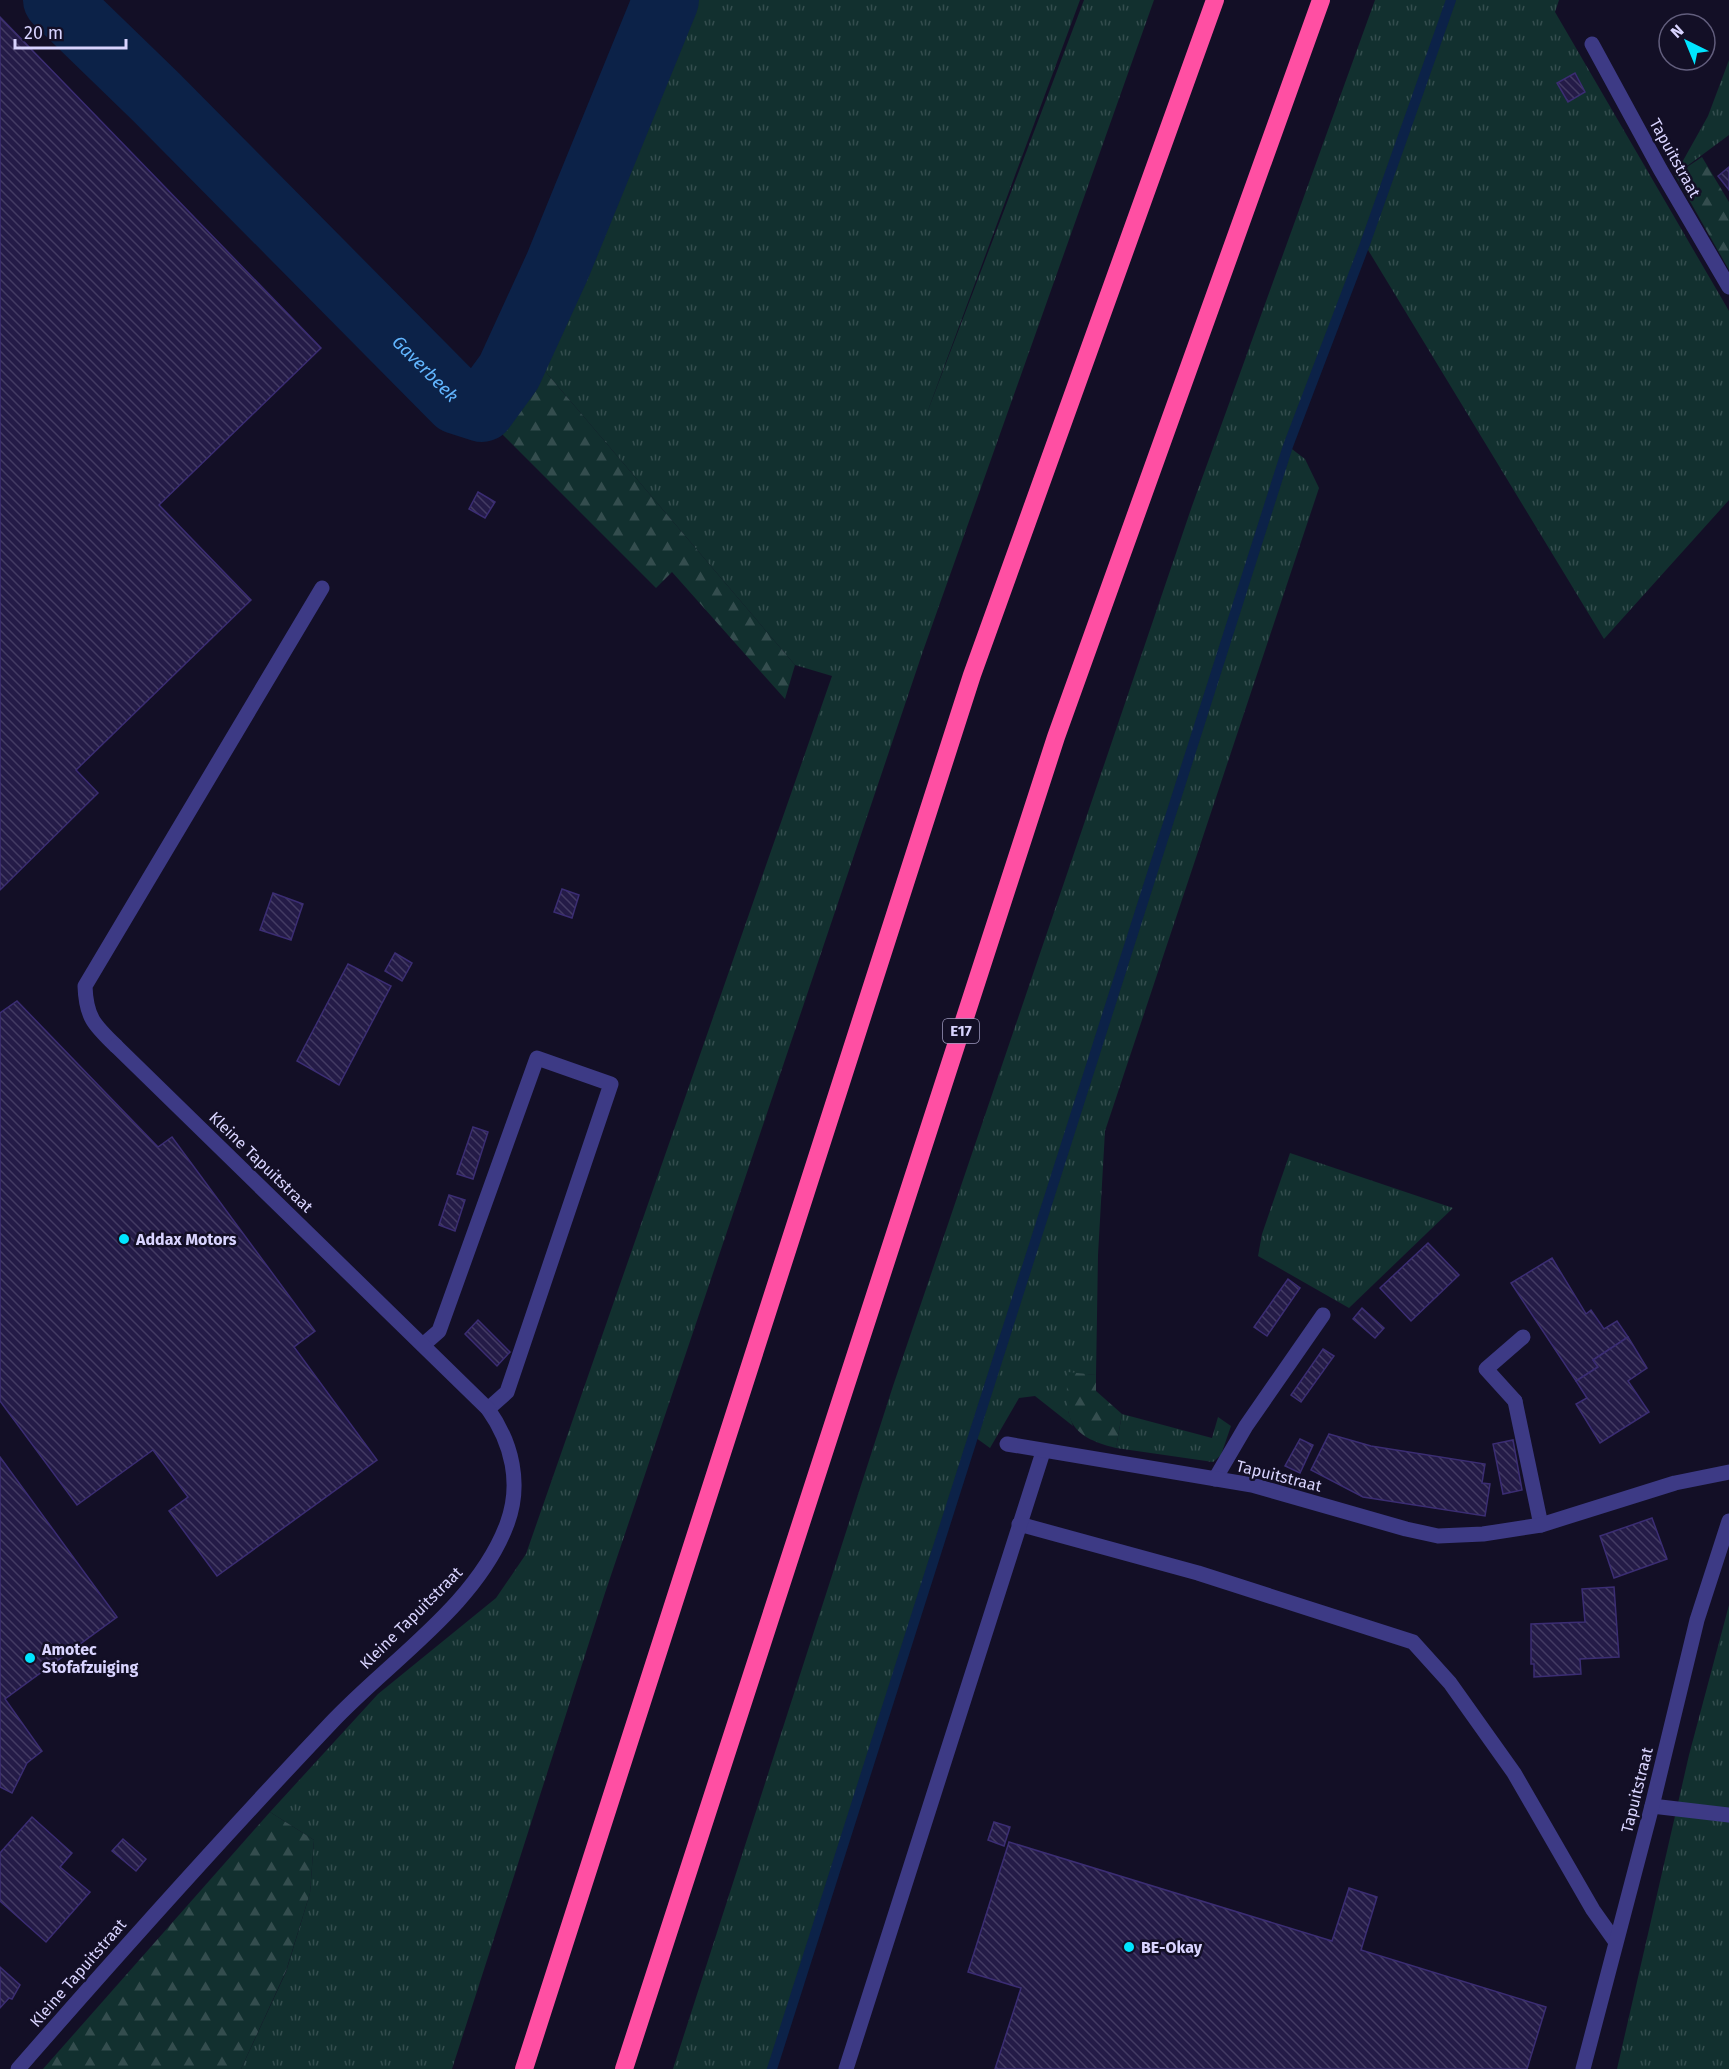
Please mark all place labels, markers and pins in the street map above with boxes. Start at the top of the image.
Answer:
place label: Addax Motors [135,1230,237,1249]
marker: Addax Motors [117,1232,131,1246]
place label: Amotec Stofafzuiging [41,1640,138,1677]
marker: Amotec Stofafzuiging [23,1651,37,1665]
place label: BE-Okay [1141,1938,1203,1957]
marker: BE-Okay [1122,1940,1136,1954]

